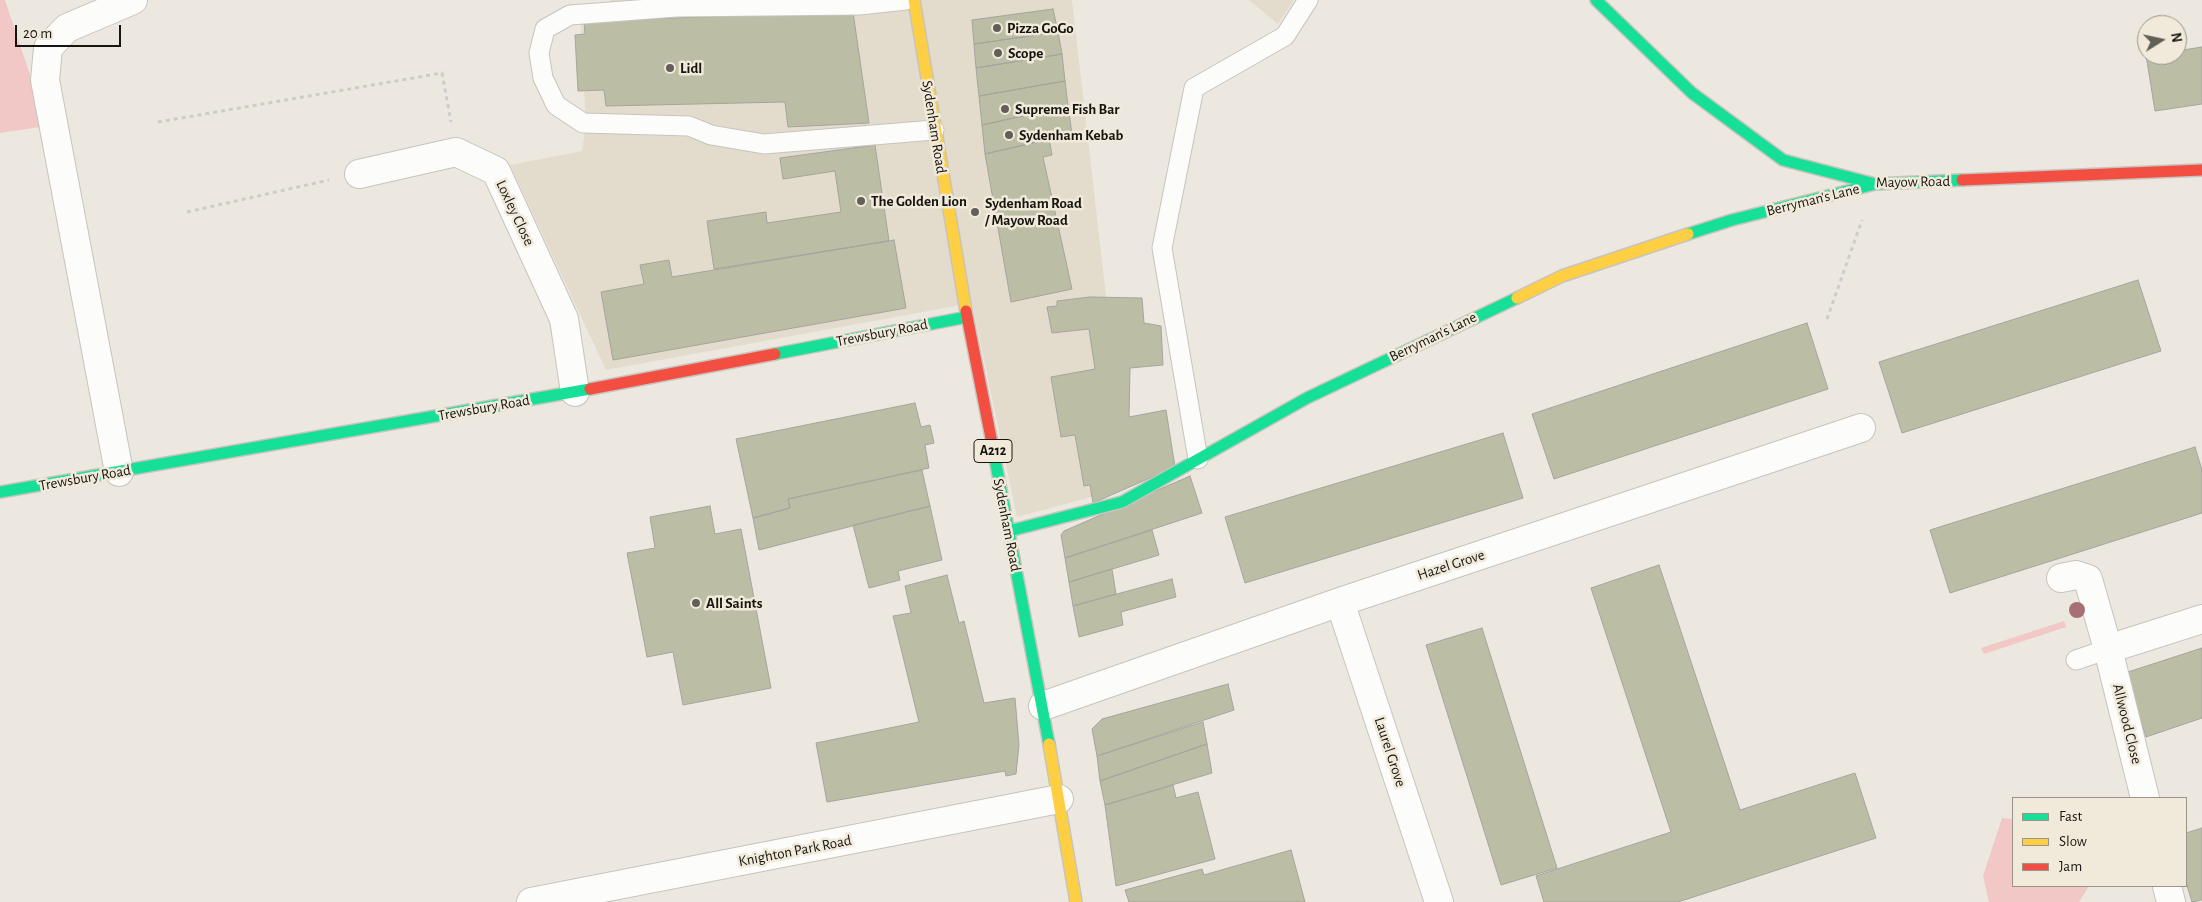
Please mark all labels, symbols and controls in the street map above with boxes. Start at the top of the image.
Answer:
scale bar [18,15,124,47]
north arrow [2137,15,2187,65]
place label: Pizza GoGo [1007,19,1074,37]
marker: Pizza GoGo [991,22,1003,34]
text: 20 m [23,26,52,41]
text: N [2168,32,2184,44]
place label: Scope [1008,44,1043,62]
marker: Scope [992,47,1004,59]
place label: Lidl [680,59,702,77]
marker: Lidl [664,62,676,74]
street label: Sydenham Road [918,79,950,175]
place label: Supreme Fish Bar [1015,100,1120,118]
marker: Supreme Fish Bar [999,103,1011,115]
place label: Sydenham Kebab [1019,126,1123,144]
marker: Sydenham Kebab [1003,129,1015,141]
street label: Mayow Road [1876,172,1950,192]
street label: Loxley Close [492,177,538,249]
street label: Berryman's Lane [1765,180,1861,220]
place label: The Golden Lion [871,192,967,210]
place label: Sydenham Road / Mayow Road [985,194,1082,229]
marker: The Golden Lion [855,195,867,207]
marker: Sydenham Road / Mayow Road [969,206,981,218]
street label: Berryman's Lane [1386,308,1480,366]
street label: Trewsbury Road [835,315,929,351]
street label: Trewsbury Road [437,391,531,425]
road number: A212 [974,440,1012,462]
street label: Trewsbury Road [38,461,132,495]
street label: Sydenham Road [989,477,1025,573]
street label: Hazel Grove [1415,546,1487,584]
place label: All Saints [706,594,762,612]
marker: All Saints [690,597,702,609]
street label: Allwood Close [2108,682,2146,766]
street label: Laurel Grove [1370,715,1410,789]
legend [2012,797,2187,887]
text: Fast [2059,809,2082,824]
street label: Knighton Park Road [737,831,853,871]
text: Slow [2059,834,2087,849]
text: Jam [2059,859,2082,874]

